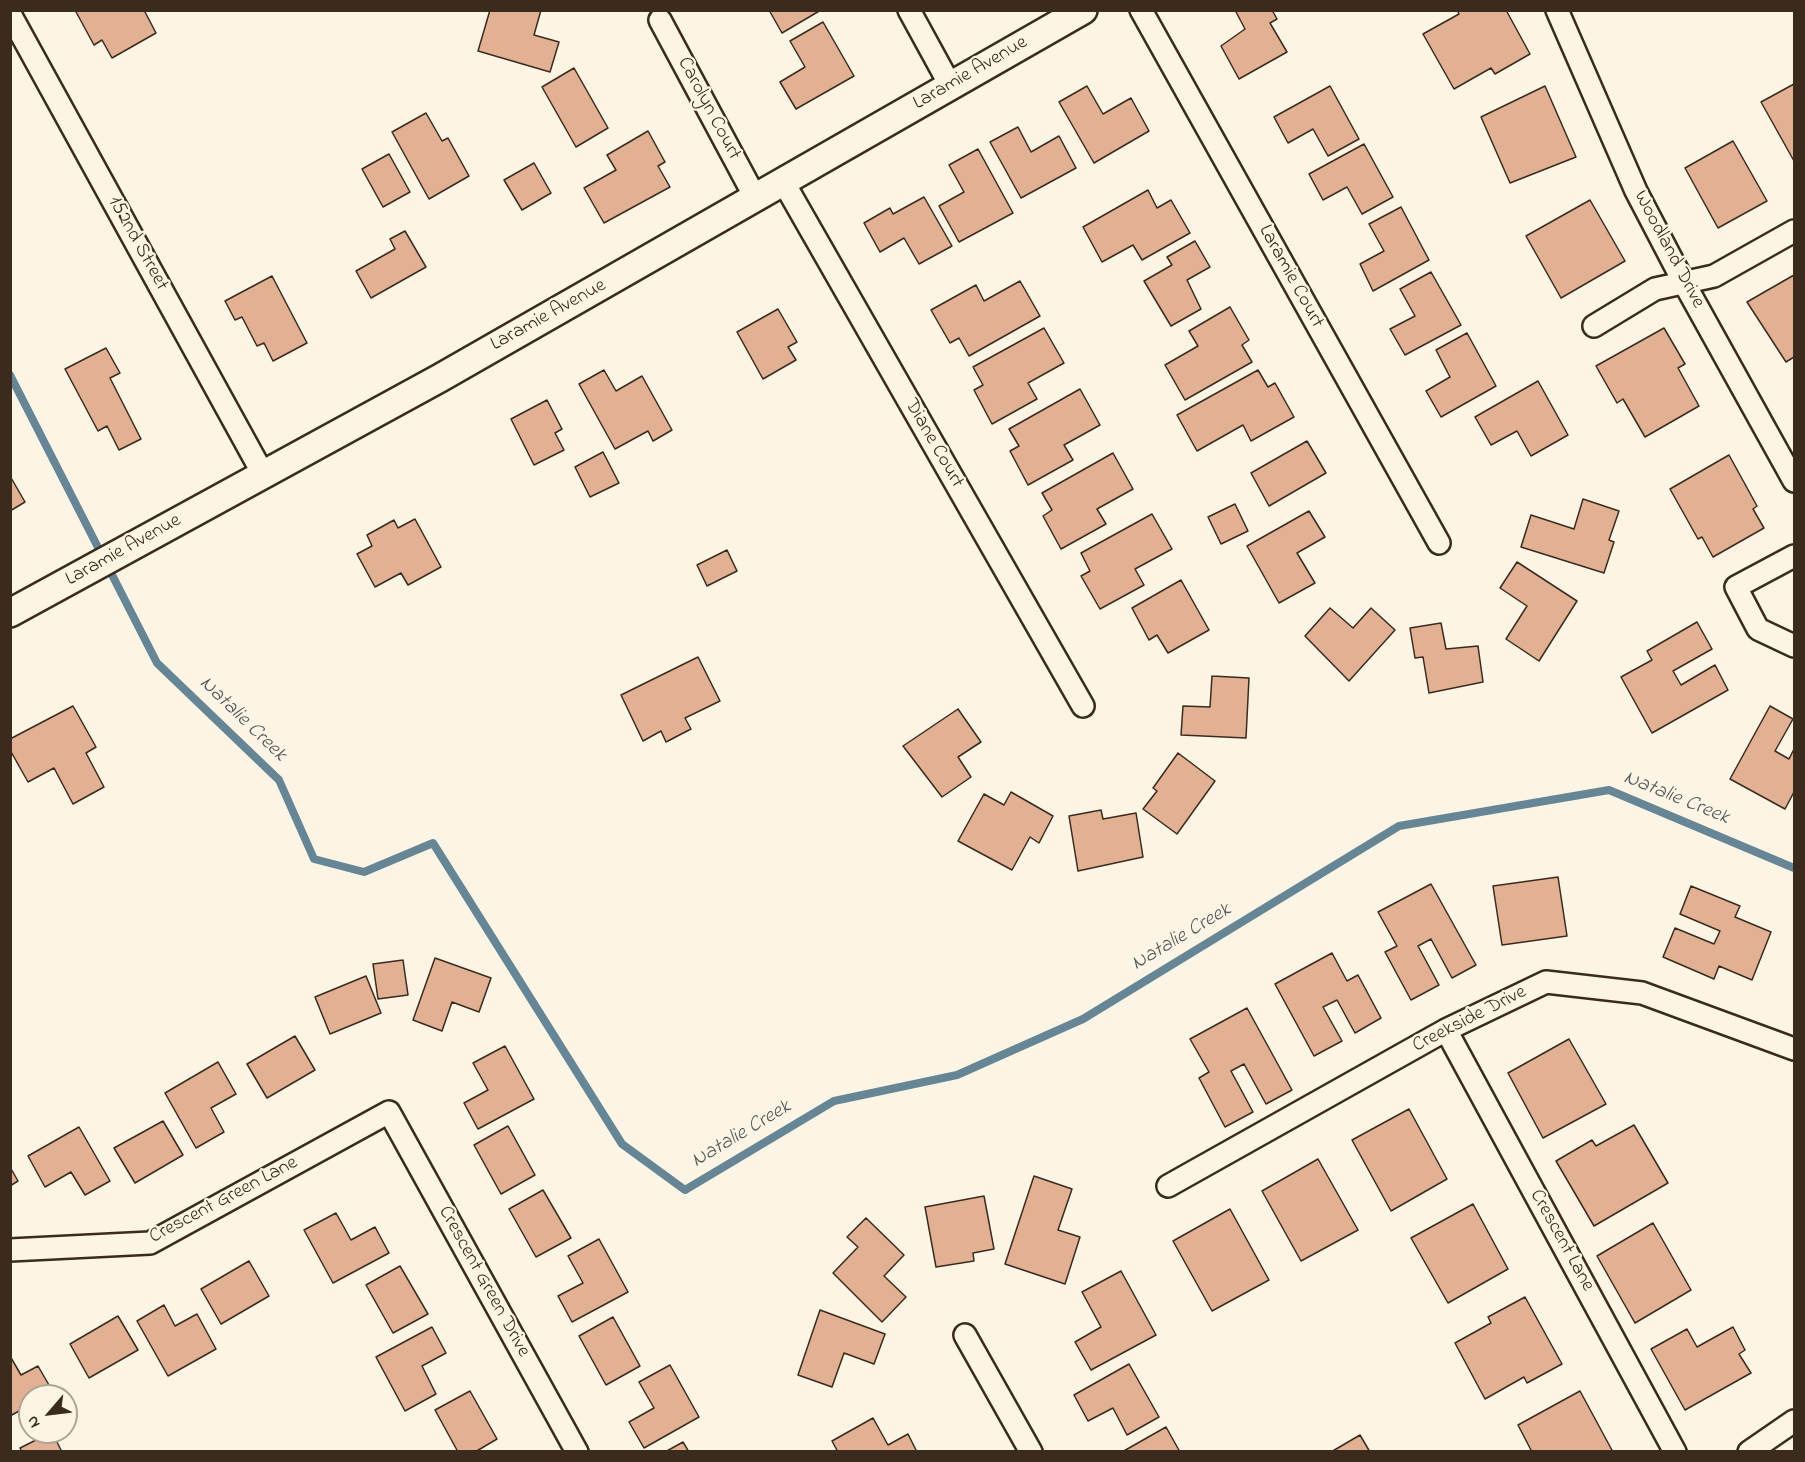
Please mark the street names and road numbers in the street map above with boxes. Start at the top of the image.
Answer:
street label: Laramie Avenue [910,32,1032,116]
street label: Carolyn Court [671,54,745,164]
street label: Woodland Drive [1627,187,1709,313]
street label: 152nd Street [101,193,173,295]
street label: Laramie Court [1252,221,1328,333]
street label: Laramie Avenue [487,274,611,358]
street label: Diane Court [898,395,968,493]
street label: Laramie Avenue [62,509,186,593]
street label: Creekside Drive [1409,981,1531,1059]
street label: Crescent Green Lane [146,1152,302,1250]
street label: Crescent Lane [1523,1186,1599,1296]
street label: Crescent Green Drive [432,1202,534,1362]

